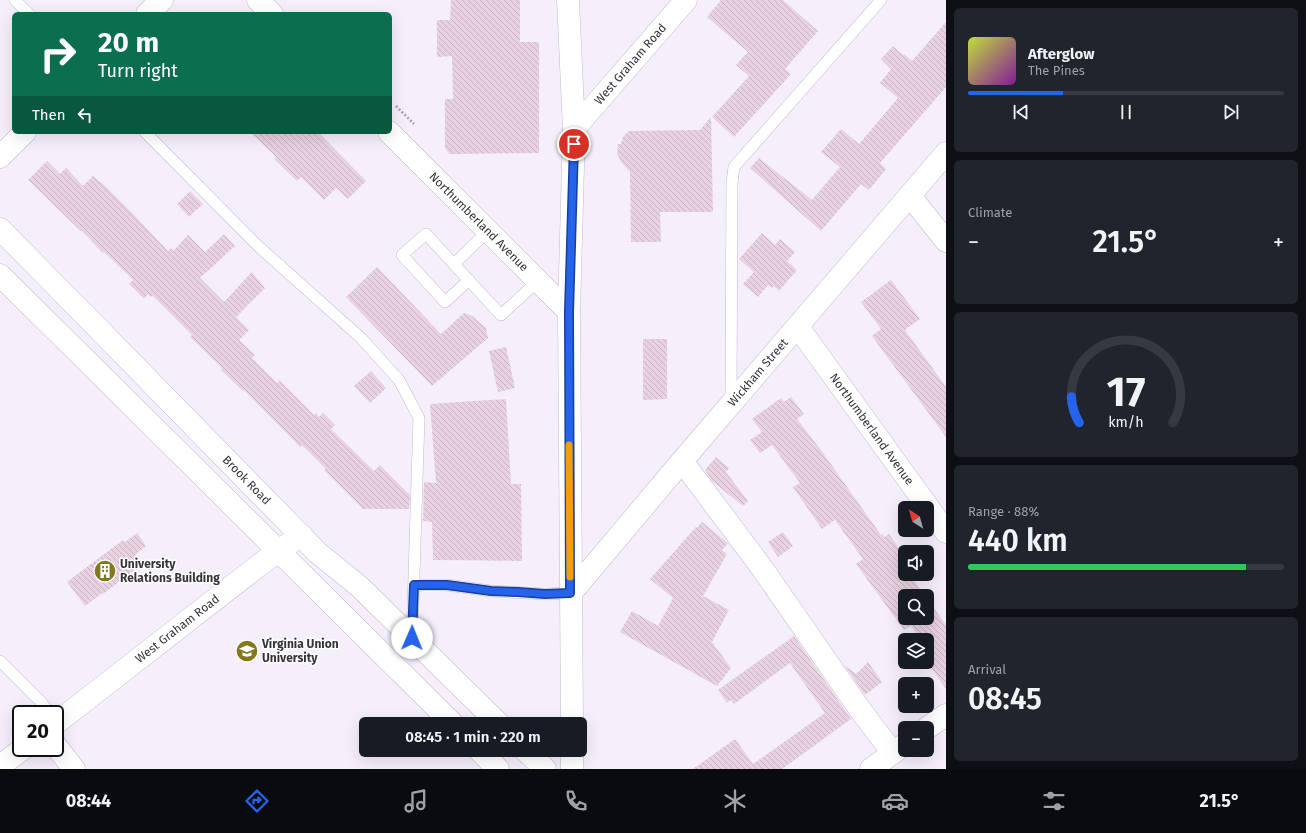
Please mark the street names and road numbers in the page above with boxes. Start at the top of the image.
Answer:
street label: West Graham Road [591,21,669,107]
street label: Northumberland Avenue [426,169,531,274]
street label: Wickham Street [725,335,791,409]
street label: Northumberland Avenue [827,371,917,488]
street label: Brook Road [220,453,274,507]
street label: West Graham Road [133,592,222,666]

